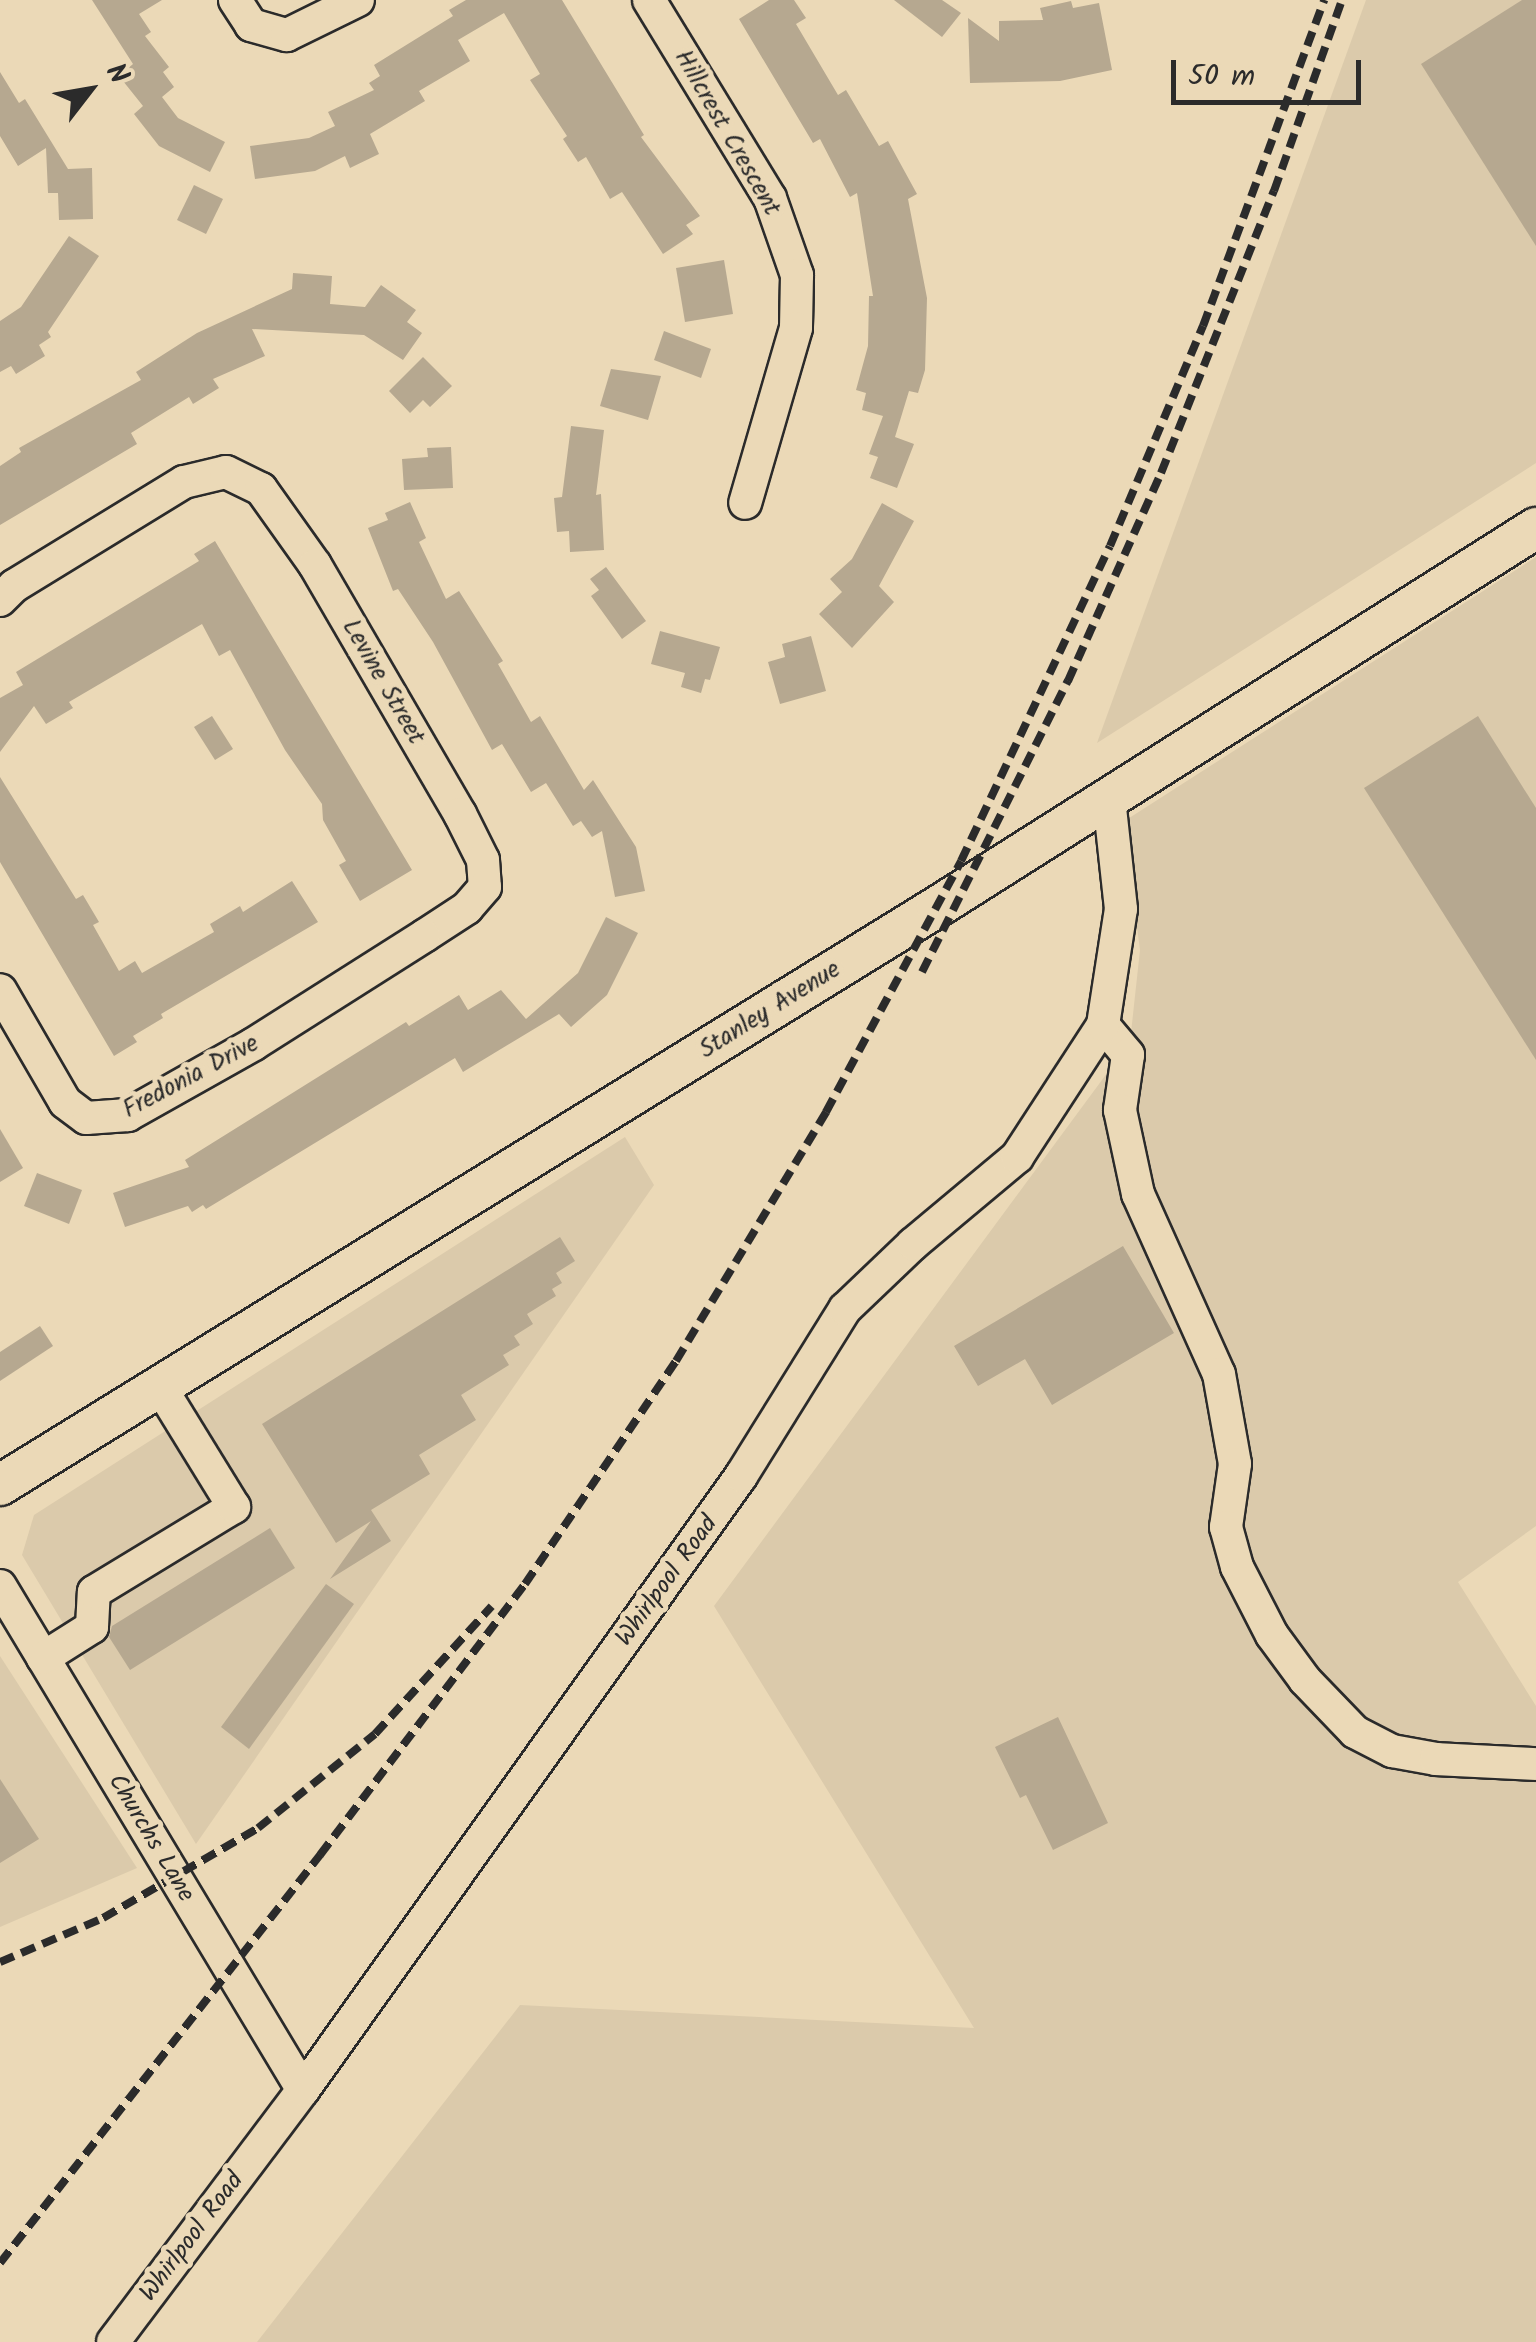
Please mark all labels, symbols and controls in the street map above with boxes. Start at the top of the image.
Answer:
north arrow [40,40,140,140]
scale bar [1176,40,1366,102]
street label: Hillcrest Crescent [667,45,787,221]
text: 50 m [1188,53,1255,101]
text: N [92,55,140,93]
street label: Levine Street [335,614,431,750]
street label: Stanley Avenue [694,955,846,1065]
street label: Fredonia Drive [118,1029,264,1125]
street label: Whirlpool Road [610,1510,724,1652]
street label: Churchs Lane [101,1769,201,1907]
street label: Whirlpool Road [134,2166,250,2308]

